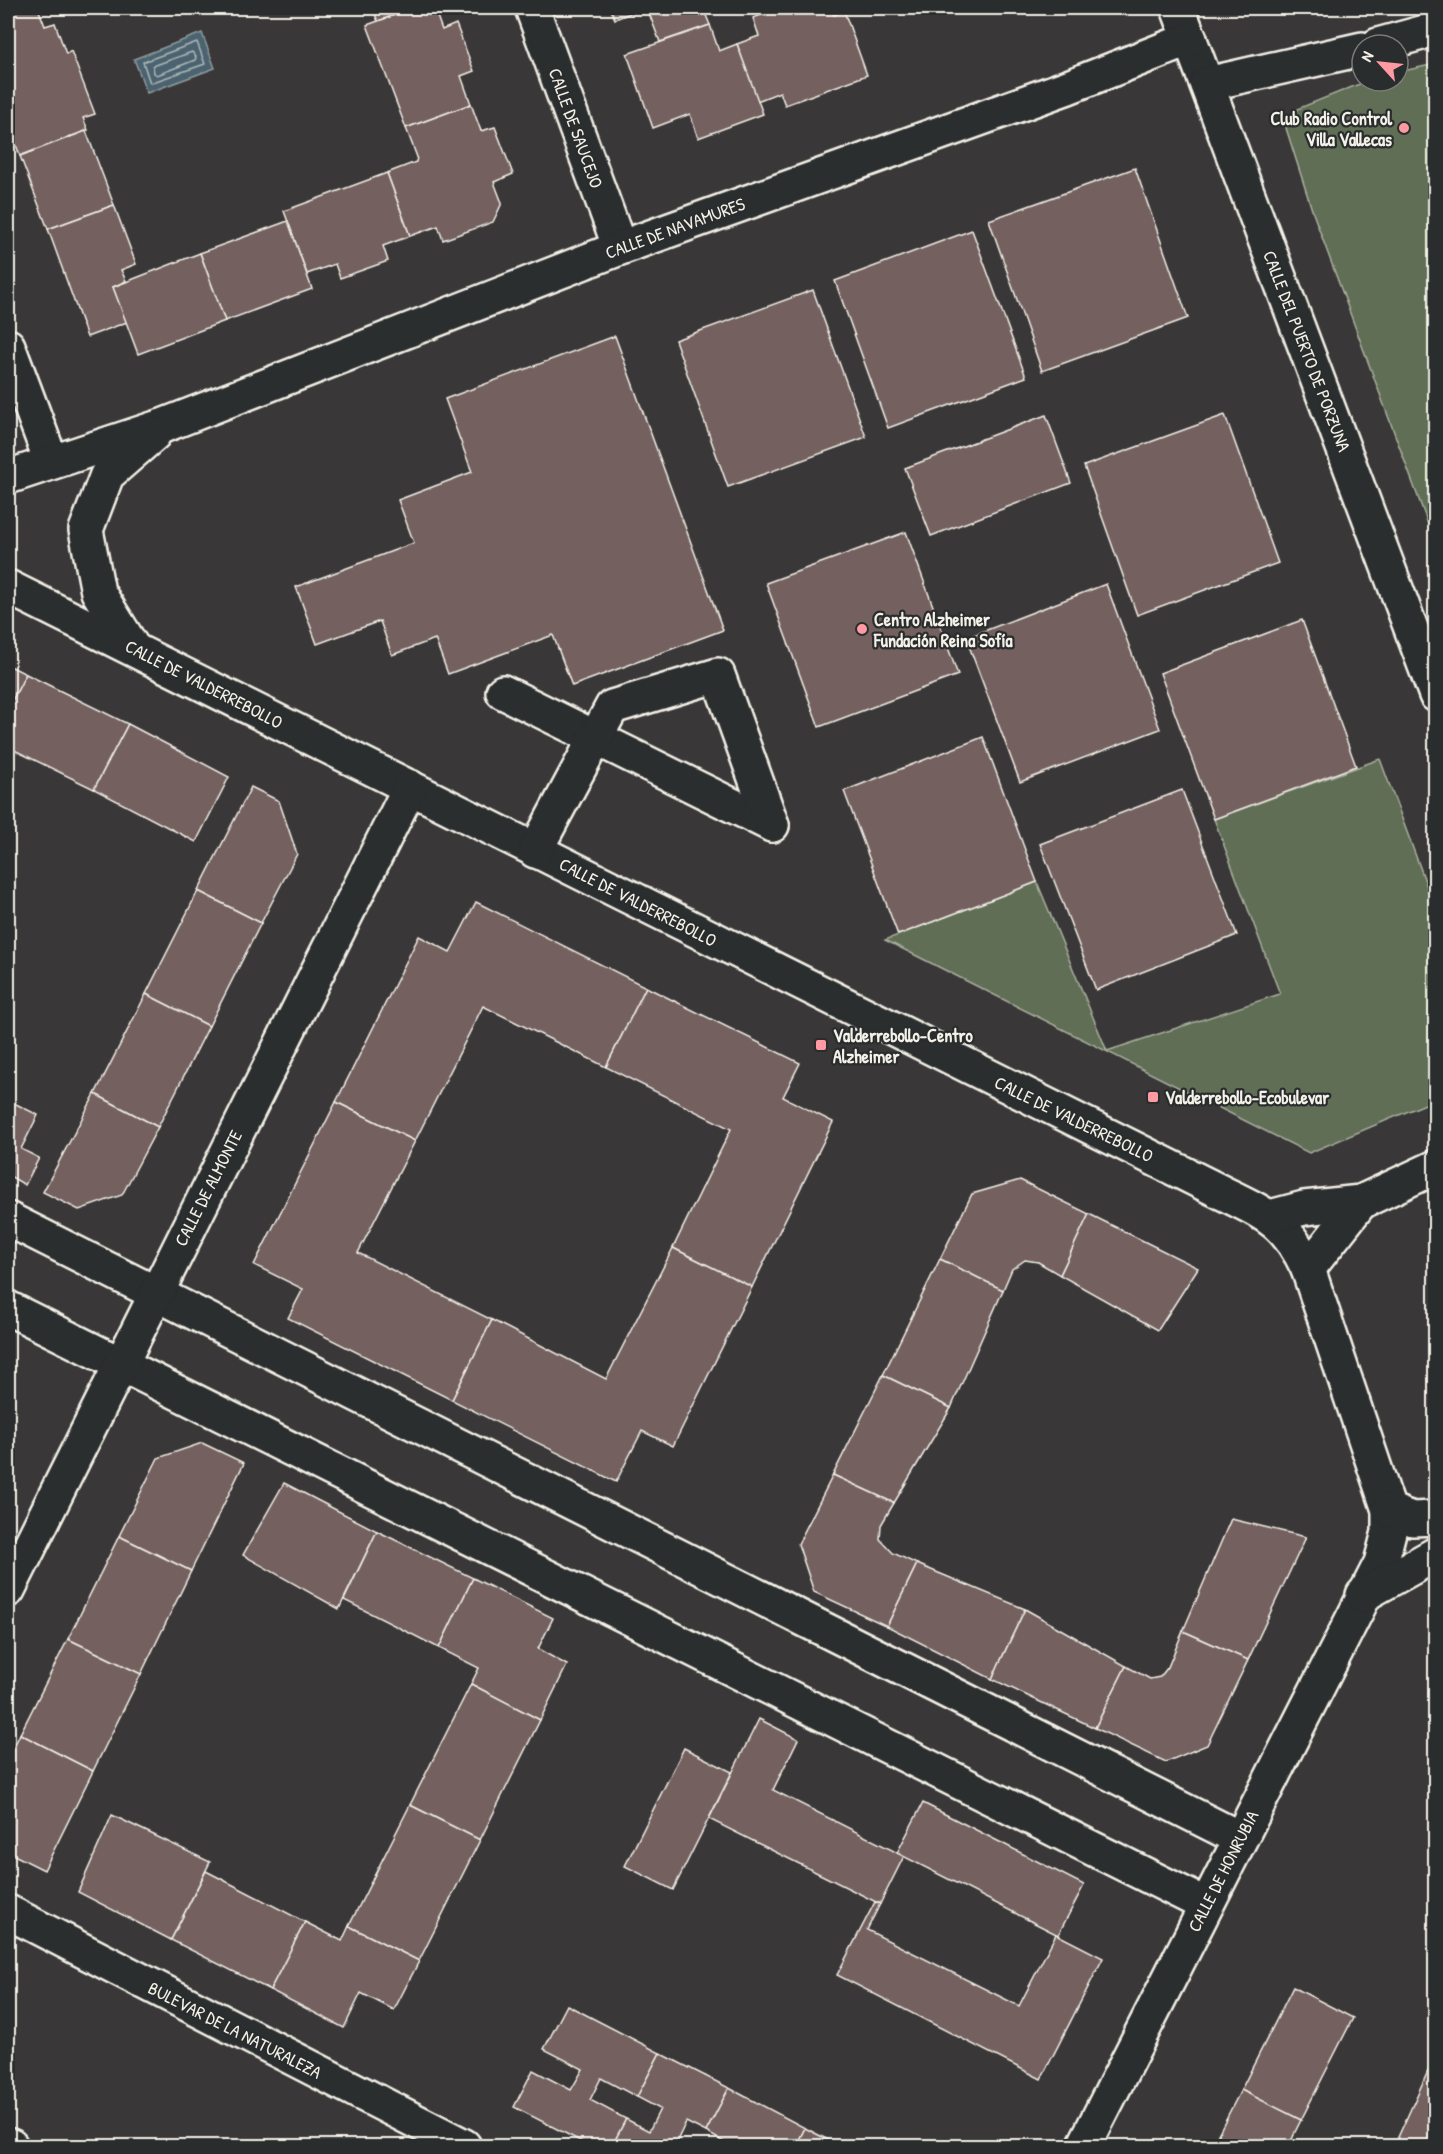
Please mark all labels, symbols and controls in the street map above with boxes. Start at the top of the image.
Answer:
north arrow [1350,33,1410,93]
text: N [1355,47,1379,65]
street label: CALLE DE SAUCEJO [543,64,609,192]
place label: Club Radio Control Villa Vallecas [1271,106,1393,152]
marker: Club Radio Control Villa Vallecas [1397,121,1411,135]
street label: CALLE DE NAVAMURES [602,191,748,265]
street label: CALLE DEL PUERTO DE PORZUNA [1257,247,1357,455]
place label: Centro Alzheimer Fundación Reina Sofía [873,607,1013,653]
marker: Centro Alzheimer Fundación Reina Sofía [855,622,869,636]
street label: CALLE DE VALDERREBOLLO [121,633,287,735]
street label: CALLE DE VALDERREBOLLO [555,851,721,953]
place label: Valderrebollo-Centro Alzheimer [833,1023,973,1069]
marker: Valderrebollo-Centro Alzheimer [814,1038,828,1052]
street label: CALLE DE VALDERREBOLLO [990,1070,1158,1168]
place label: Valderrebollo-Ecobulevar [1165,1085,1329,1110]
marker: Valderrebollo-Ecobulevar [1146,1090,1160,1104]
street label: CALLE DE ALMONTE [168,1126,248,1250]
street label: CALLE DE HONRUBIA [1182,1806,1264,1936]
street label: BULEVAR DE LA NATURALEZA [144,1975,326,2085]

